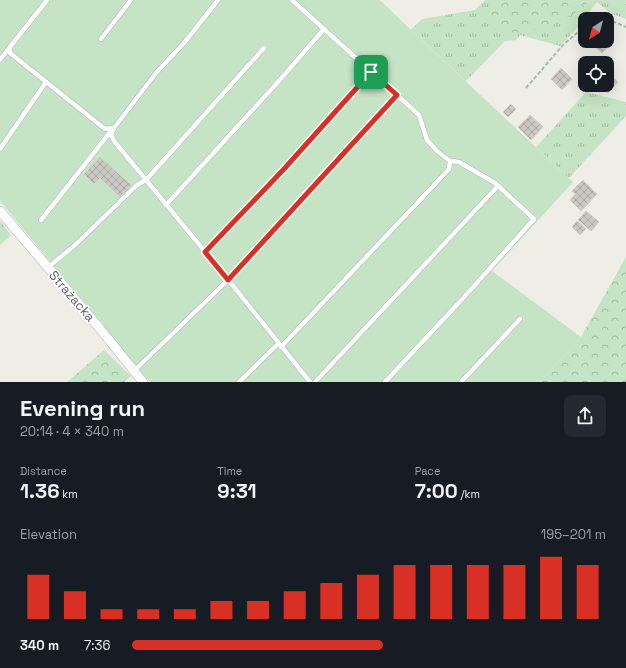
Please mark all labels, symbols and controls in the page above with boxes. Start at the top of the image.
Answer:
north arrow [578,12,614,48]
map controls [578,12,614,92]
pin [354,55,388,89]
button: locate [578,56,614,92]
icon: arrive [360,61,382,83]
street label: Strażacka [45,267,99,325]
text: Evening run [20,394,145,422]
button: share [564,395,606,437]
text: 20:14 · 4 × 340 m [20,423,124,440]
text: Distance [20,464,67,478]
text: Time [217,464,242,478]
text: Pace [415,464,440,478]
text: 1.36 [20,478,60,504]
text: 9:31 [217,478,257,504]
text: 7:00 [415,478,458,504]
text: km [60,487,78,501]
text: /km [458,487,480,501]
text: Elevation [20,526,77,543]
text: 195–201 m [541,526,606,543]
text: 340 m [20,637,59,654]
text: 7:36 [84,637,110,654]

